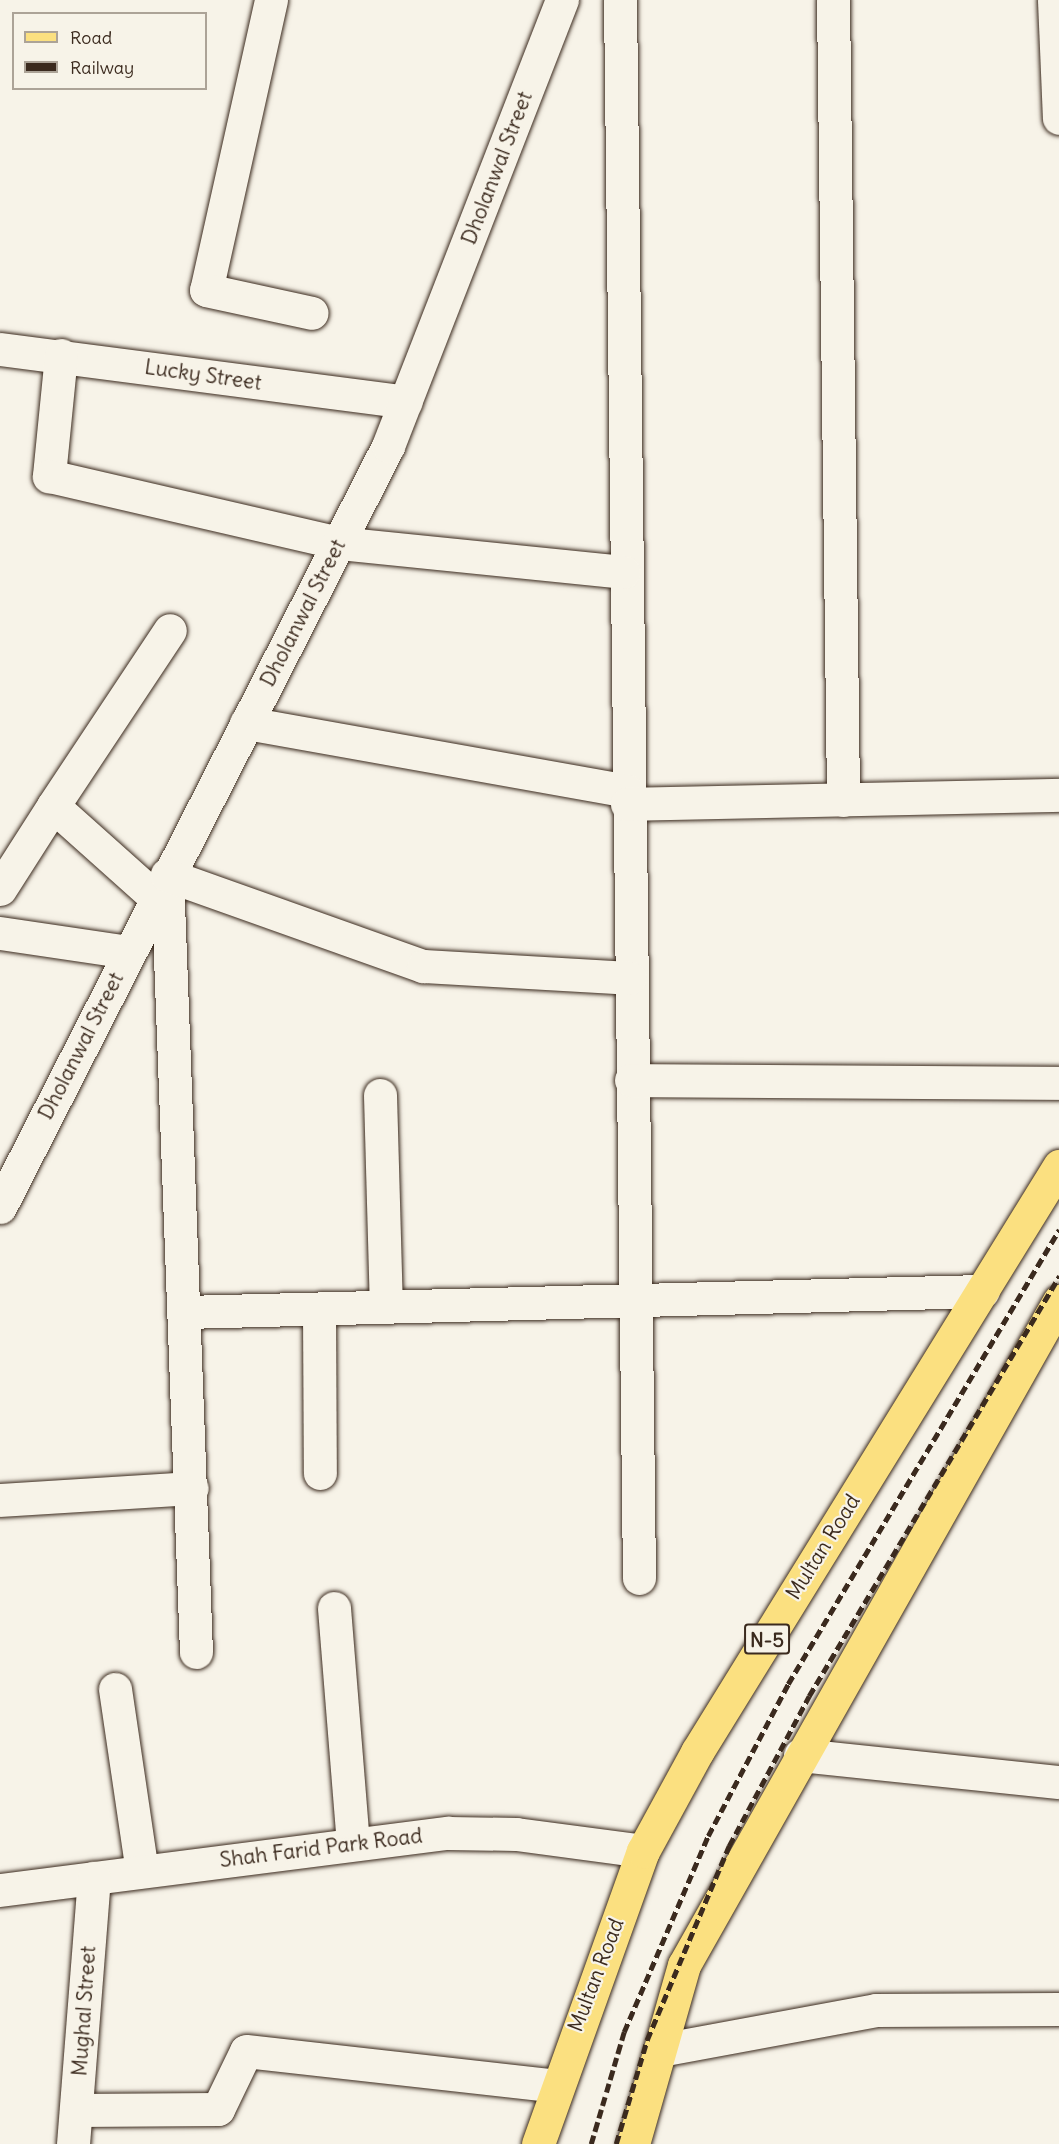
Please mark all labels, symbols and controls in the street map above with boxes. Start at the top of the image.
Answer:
legend [12,12,207,90]
text: Road [70,26,112,49]
text: Railway [70,56,134,79]
street label: Dholanwal Street [456,88,538,248]
street label: Lucky Street [143,354,263,396]
street label: Dholanwal Street [255,535,351,691]
street label: Dholanwal Street [33,968,129,1124]
street label: Multan Road [781,1490,865,1604]
road number: N-5 [743,1622,791,1656]
street label: Shah Farid Park Road [218,1823,424,1873]
street label: Multan Road [563,1915,629,2035]
street label: Mughal Street [67,1945,101,2077]

